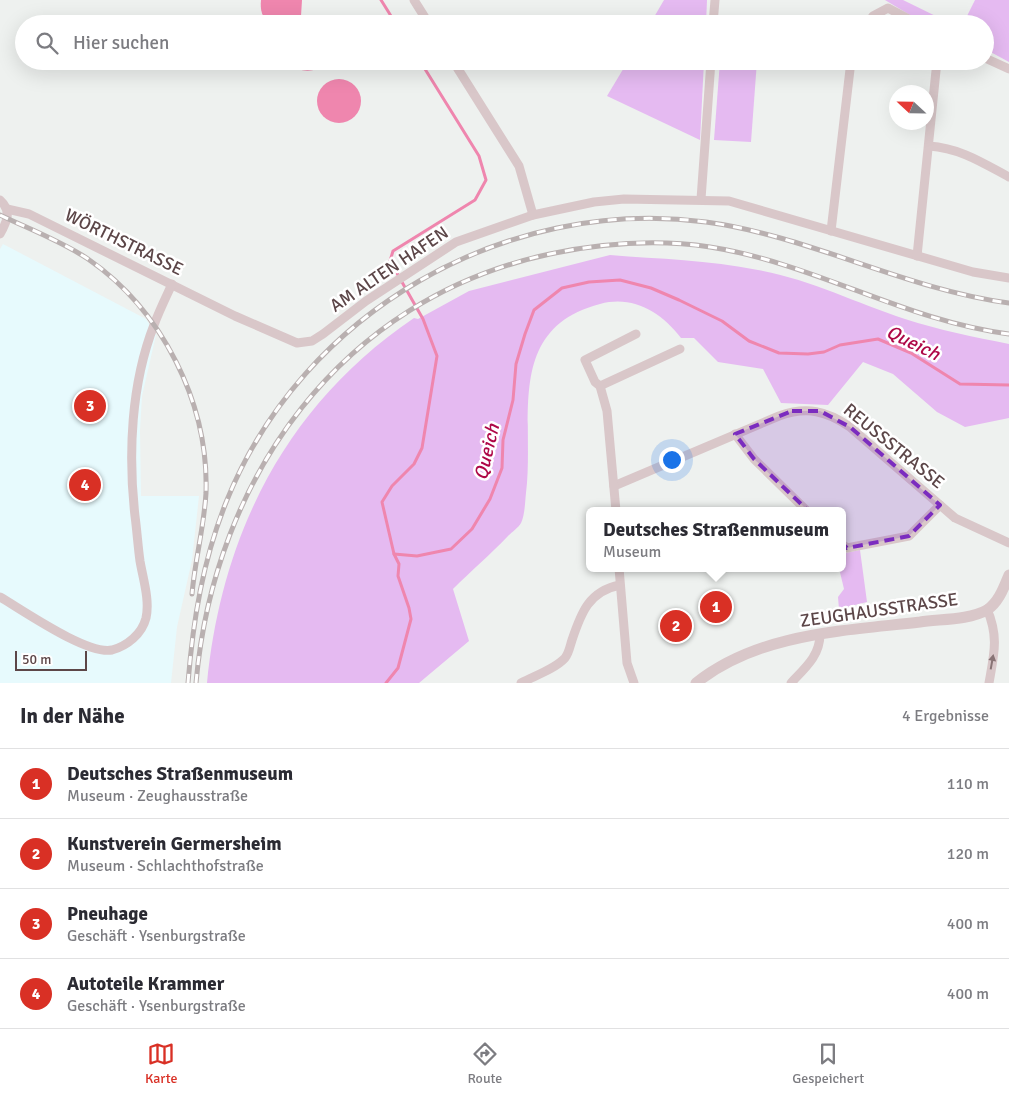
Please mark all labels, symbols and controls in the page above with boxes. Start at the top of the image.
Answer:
search box [15,15,994,70]
icon: search [33,29,61,57]
text: Hier suchen [73,31,169,55]
north arrow [889,85,934,130]
street label: WÖRTHSTRASSE [61,204,187,280]
street label: AM ALTEN HAFEN [326,221,452,317]
water label: Queich [882,320,944,366]
pin: 3 [74,387,106,425]
street label: REUSSSTRASSE [839,399,949,493]
water label: Queich [469,421,505,482]
your location [659,447,685,473]
pin: 4 [69,466,101,504]
popup [586,507,846,572]
text: Deutsches Straßenmuseum [603,518,829,542]
text: Museum [603,542,661,562]
pin: 1 [700,588,732,626]
street label: ZEUGHAUSSTRASSE [799,588,959,632]
pin: 2 [660,607,692,645]
scale bar [15,648,88,671]
text: 50 m [22,651,51,668]
one-way arrow [989,654,997,670]
text: In der Nähe [20,703,125,729]
text: 4 Ergebnisse [902,706,989,726]
text: Deutsches Straßenmuseum [67,762,293,786]
text: 1 [32,774,40,794]
text: 110 m [947,774,989,794]
text: Museum · Zeughausstraße [67,786,248,806]
text: Kunstverein Germersheim [67,832,282,856]
text: 2 [32,844,40,864]
text: 120 m [947,844,989,864]
text: Museum · Schlachthofstraße [67,856,264,876]
text: Pneuhage [67,902,148,926]
text: 3 [32,914,40,934]
text: 400 m [947,914,989,934]
text: Geschäft · Ysenburgstraße [67,926,246,946]
text: Autoteile Krammer [67,972,224,996]
text: 4 [32,984,40,1004]
text: 400 m [947,984,989,1004]
text: Geschäft · Ysenburgstraße [67,996,246,1016]
tab: Karte [145,1040,178,1087]
tab: Route [467,1040,502,1087]
tab: Gespeichert [792,1040,864,1087]

